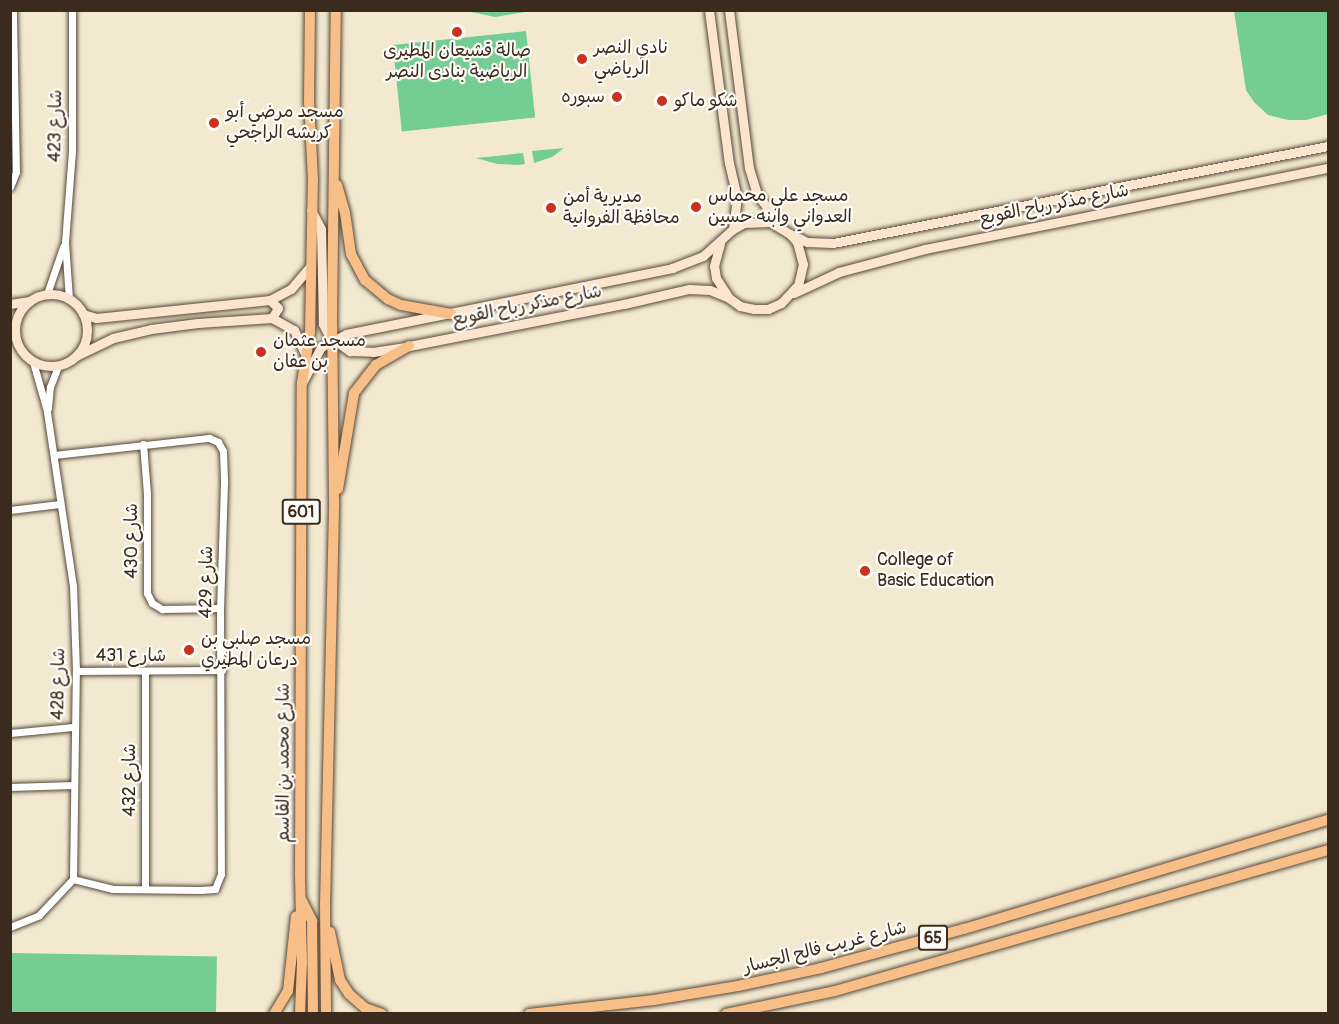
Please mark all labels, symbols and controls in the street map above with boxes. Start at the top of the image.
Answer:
marker: صالة قشيعان المطيرى الرياضية بنادى النصر [450,25,464,39]
place label: نادي النصر الرياضي [594,38,668,80]
place label: صالة قشيعان المطيرى الرياضية بنادى النصر [383,41,531,84]
marker: نادي النصر الرياضي [575,52,589,66]
place label: سبوره [561,86,605,108]
street label: شارع 423 [45,89,67,163]
marker: سبوره [610,90,624,104]
place label: شكو ماكو [674,90,738,112]
marker: شكو ماكو [655,94,669,108]
place label: مسجد مرضي أبو كريشه الراجحي [226,102,344,144]
marker: مسجد مرضي أبو كريشه الراجحي [207,116,221,130]
street label: شارع مذكر رباح القوبع [977,180,1131,230]
place label: مسجد علي محماس العدواني وابنه حسين [708,186,852,228]
place label: مديرية أمن محافظة الفروانية [563,187,680,230]
marker: مسجد علي محماس العدواني وابنه حسين [689,200,703,214]
marker: مديرية أمن محافظة الفروانية [544,201,558,215]
street label: شارع مذكر رباح القوبع [450,281,604,331]
place label: مسجد عثمان بن عفان [273,331,366,374]
marker: مسجد عثمان بن عفان [254,345,268,359]
road number: 601 [282,499,320,525]
street label: شارع 430 [121,503,143,579]
street label: شارع 429 [196,546,218,618]
place label: College of Basic Education [877,550,994,592]
marker: College of Basic Education [858,564,872,578]
place label: مسجد صلبي بن درعان المطيري [201,629,311,672]
marker: مسجد صلبي بن درعان المطيري [182,643,196,657]
street label: شارع 431 [96,645,166,667]
street label: شارع 428 [48,648,70,720]
street label: شارع محمد بن القاسم [273,683,295,843]
street label: شارع 432 [119,743,141,817]
street label: شارع غريب فالح الجسار [741,917,909,979]
road number: 65 [918,925,948,951]

